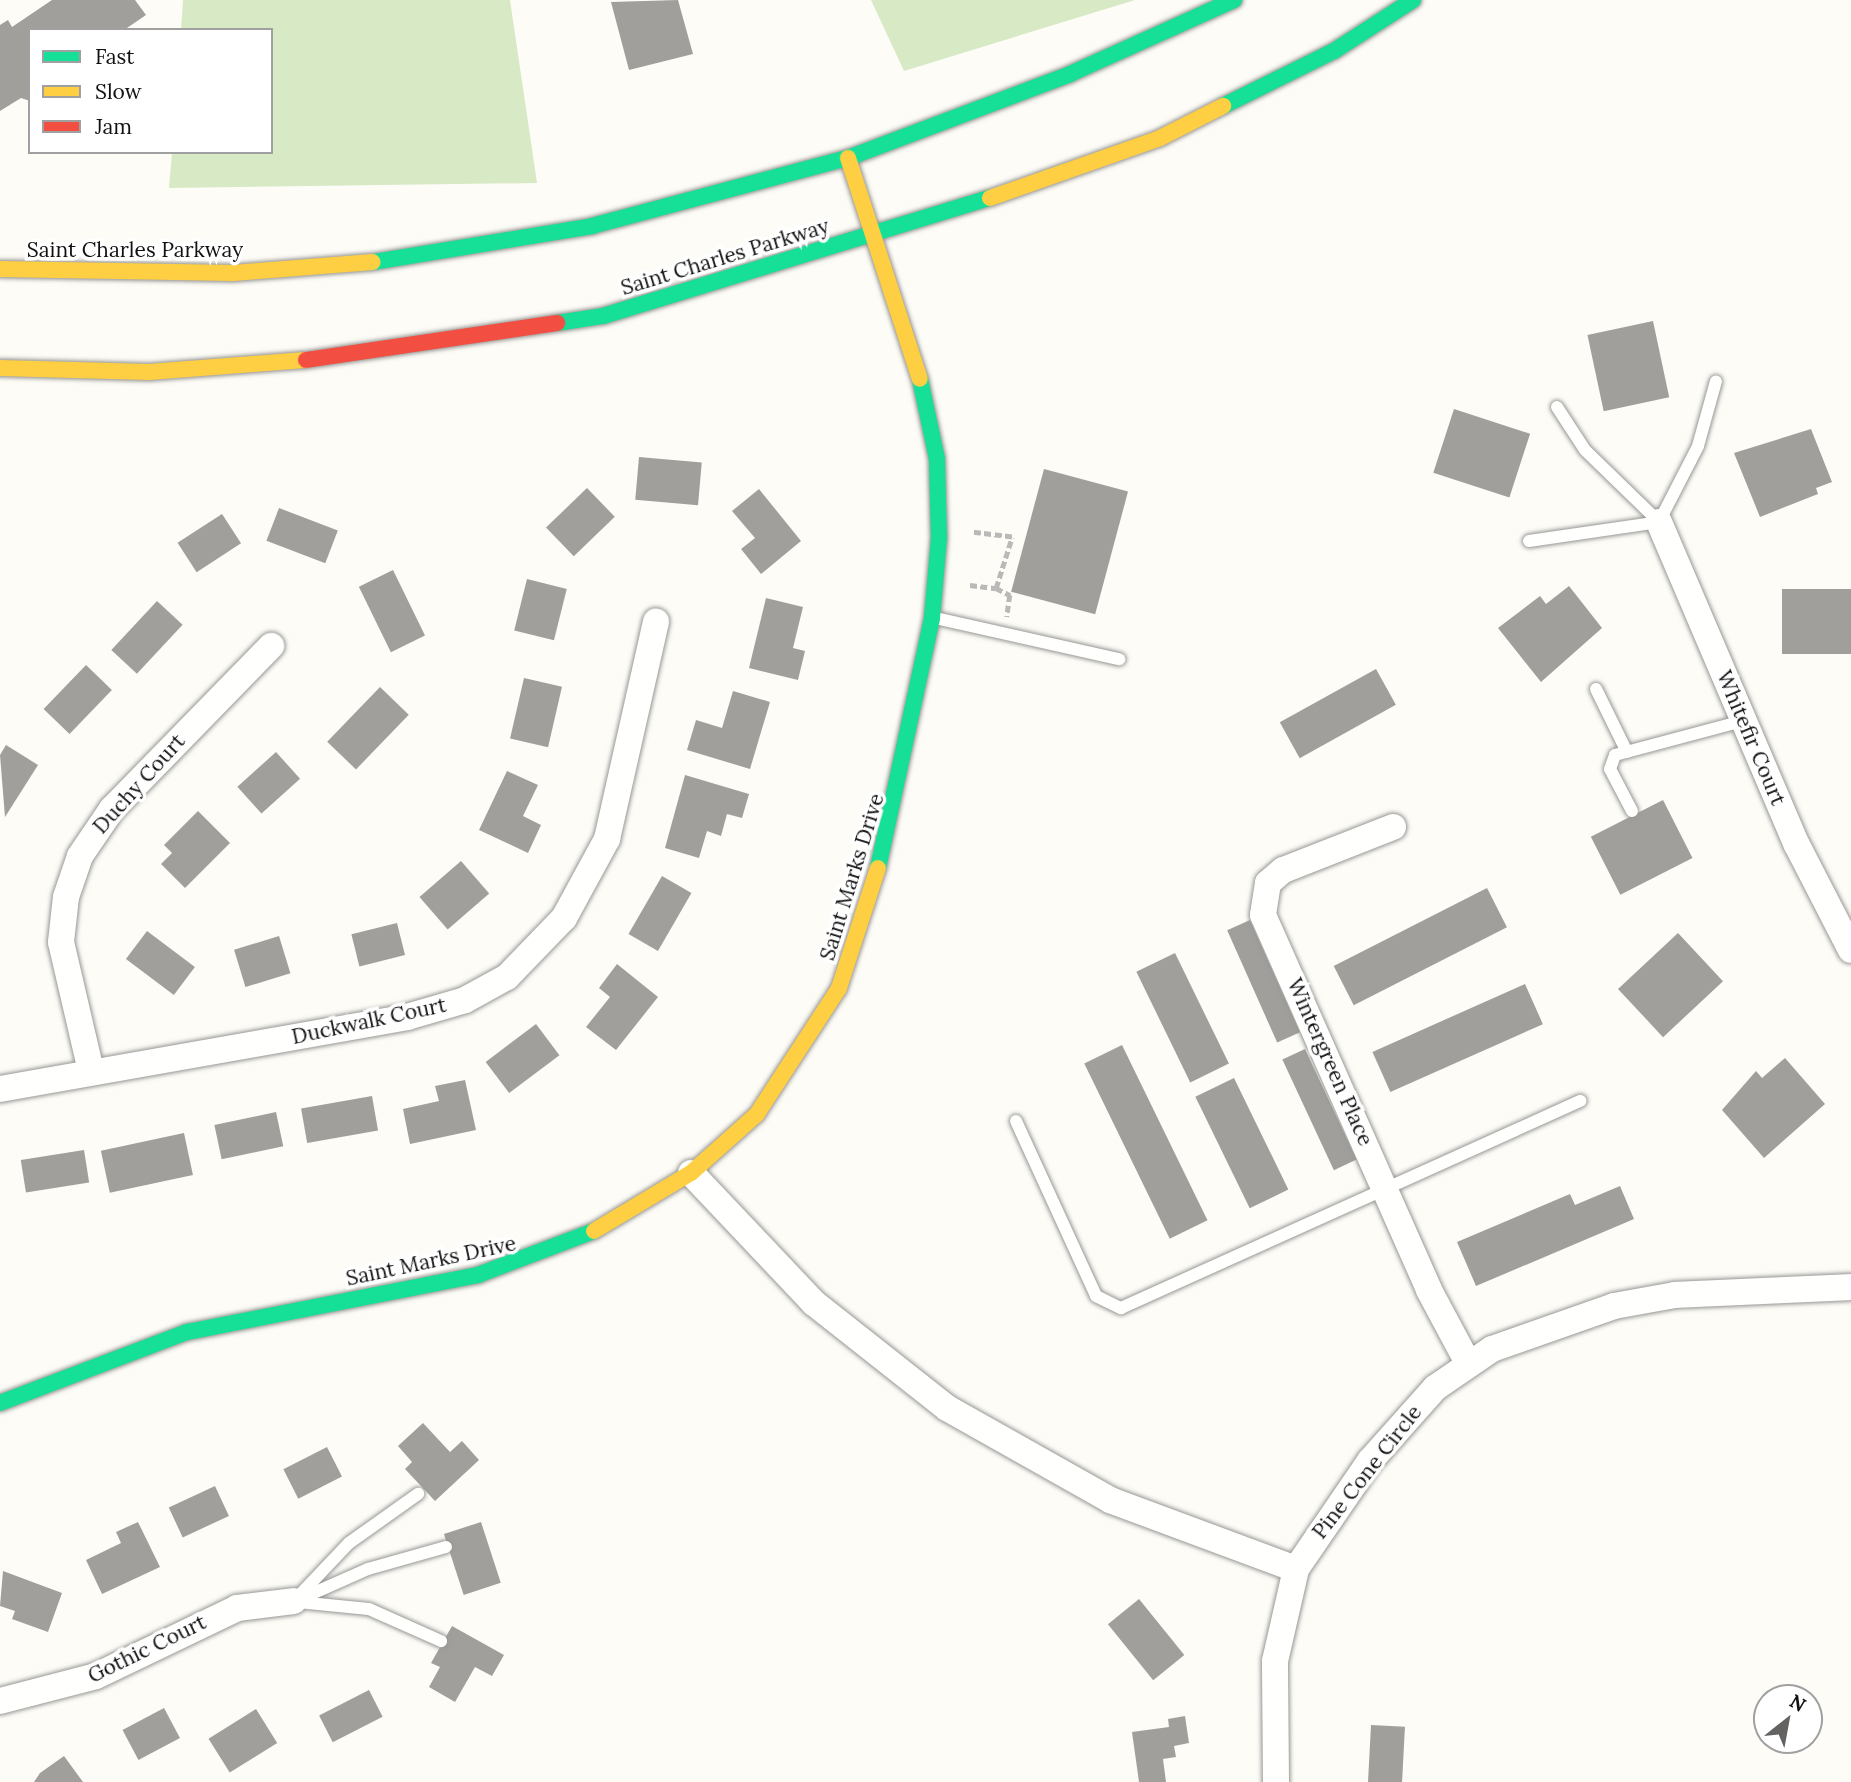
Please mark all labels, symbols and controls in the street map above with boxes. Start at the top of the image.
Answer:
legend [28,28,273,154]
text: Fast [95,43,134,70]
text: Slow [95,78,142,105]
text: Jam [95,113,132,140]
street label: Saint Charles Parkway [618,213,832,301]
street label: Saint Charles Parkway [27,237,243,263]
street label: Whitefir Court [1711,667,1791,809]
street label: Duchy Court [88,729,190,839]
street label: Saint Marks Drive [815,791,889,963]
street label: Wintergreen Place [1282,974,1378,1150]
street label: Duckwalk Court [289,992,449,1050]
street label: Saint Marks Drive [344,1231,518,1291]
street label: Pine Cone Circle [1307,1400,1427,1544]
street label: Gothic Court [84,1610,210,1688]
north arrow [1753,1684,1823,1754]
text: N [1785,1689,1810,1717]

